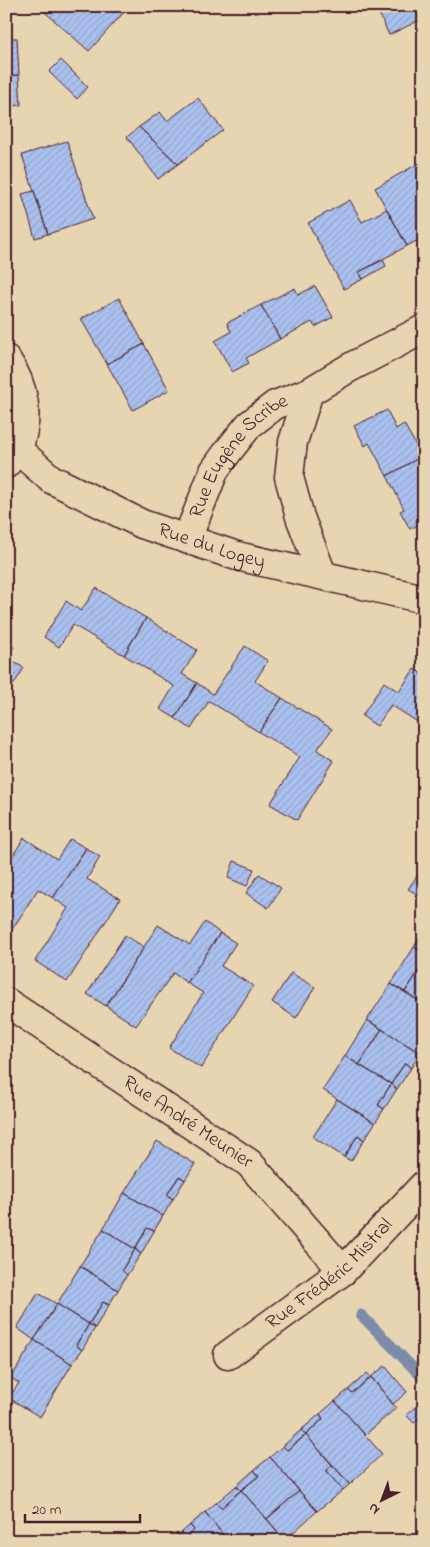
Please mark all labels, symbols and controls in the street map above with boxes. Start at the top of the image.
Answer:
street label: Rue Eugène Scribe [182,387,292,522]
street label: Rue du Logey [154,516,268,576]
street label: Rue André Meunier [117,1069,259,1177]
street label: Rue Frédéric Mistral [260,1212,400,1337]
north arrow [358,1474,408,1524]
scale bar [25,1492,140,1524]
text: N [364,1498,385,1520]
text: 20 m [32,1499,62,1521]

